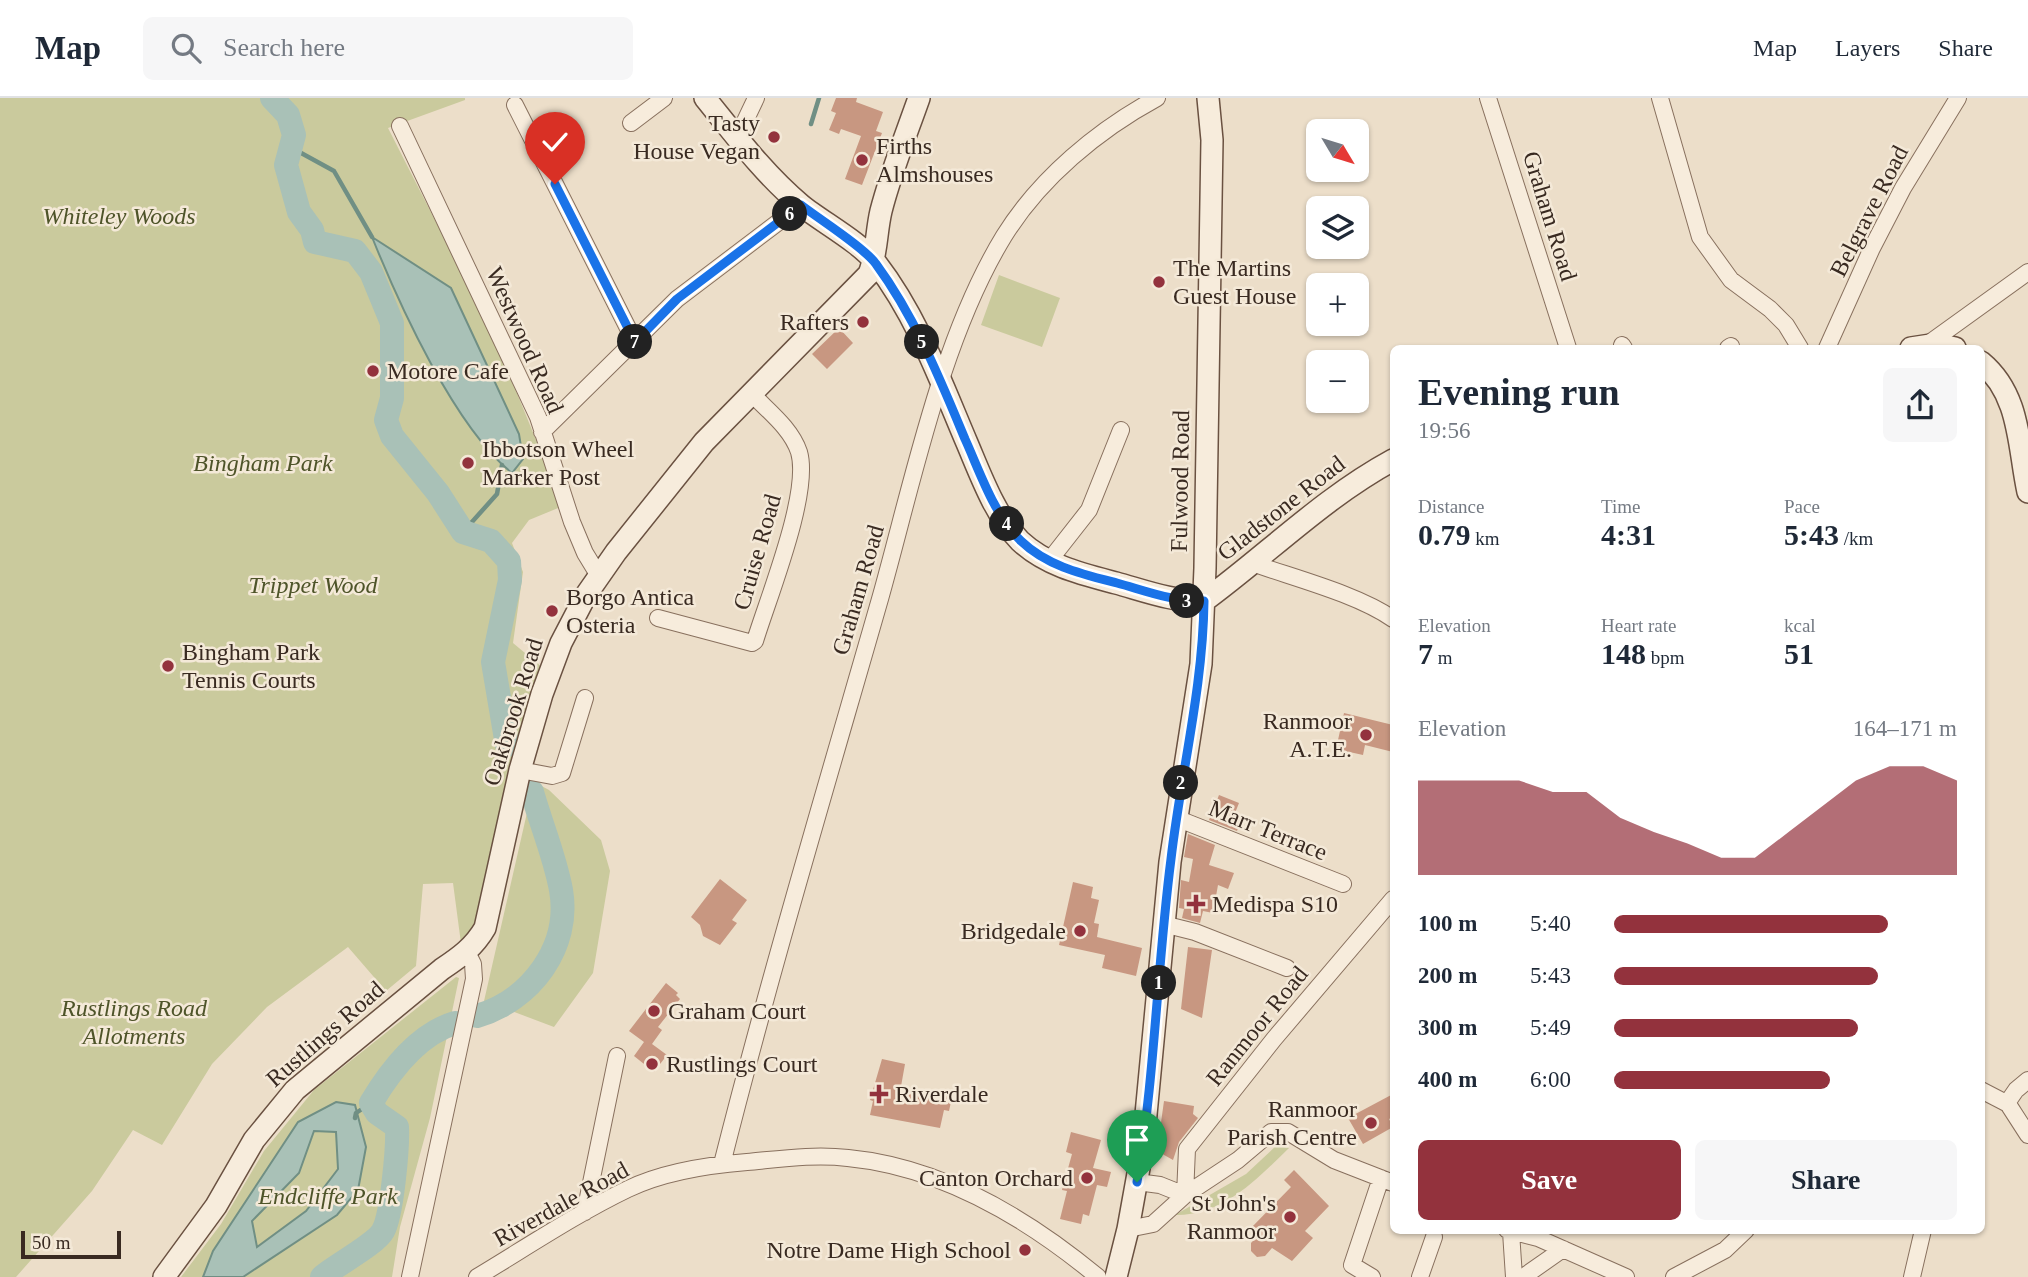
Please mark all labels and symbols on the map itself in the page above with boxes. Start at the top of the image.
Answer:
place label: Tasty House Vegan [633,110,760,164]
pin [525,112,585,184]
north arrow [1306,119,1368,182]
marker: Tasty House Vegan [766,129,782,145]
place label: Firths Almshouses [876,133,993,187]
street label: Belgrave Road [1825,141,1913,281]
street label: Graham Road [1518,148,1582,284]
marker: Firths Almshouses [854,152,870,168]
pin: 6 [772,197,808,232]
park label: Whiteley Woods [42,203,196,229]
place label: The Martins Guest House [1173,255,1296,309]
street label: Westwood Road [481,263,569,417]
marker: The Martins Guest House [1151,274,1167,290]
place label: Rafters [780,309,849,335]
marker: Rafters [855,314,871,330]
pin: 7 [618,324,652,360]
pin: 5 [904,324,940,360]
place label: Motore Cafe [387,358,509,384]
marker: Motore Cafe [365,363,381,379]
street label: Fulwood Road [1166,410,1194,552]
place label: Ibbotson Wheel Marker Post [482,436,635,490]
park label: Bingham Park [193,450,333,476]
street label: Gladstone Road [1212,450,1350,566]
marker: Ibbotson Wheel Marker Post [460,455,476,471]
street label: Cruise Road [728,491,786,613]
pin: 4 [990,506,1024,542]
street label: Graham Road [827,522,889,658]
park label: Trippet Wood [248,572,379,598]
place label: Borgo Antica Osteria [566,584,695,638]
pin: 3 [1170,584,1204,618]
marker: Borgo Antica Osteria [544,603,560,619]
street label: Oakbrook Road [478,635,548,789]
place label: Bingham Park Tennis Courts [182,639,320,693]
marker: Bingham Park Tennis Courts [160,658,176,674]
place label: Ranmoor A.T.E. [1263,708,1352,762]
marker: Ranmoor A.T.E. [1358,727,1374,743]
pin: 2 [1164,766,1198,800]
street label: Marr Terrace [1205,795,1331,865]
place label: Medispa S10 [1212,891,1338,917]
marker: Medispa S10 [1186,894,1206,914]
place label: Bridgedale [961,918,1066,944]
marker: Bridgedale [1072,923,1088,939]
street label: Ranmoor Road [1201,961,1313,1091]
pin: 1 [1142,966,1176,1001]
street label: Rustlings Road [261,976,389,1092]
park label: Rustlings Road Allotments [60,995,208,1049]
place label: Graham Court [668,998,806,1024]
marker: Graham Court [646,1003,662,1019]
place label: Rustlings Court [666,1051,818,1077]
marker: Rustlings Court [644,1056,660,1072]
place label: Riverdale [895,1081,988,1107]
marker: Riverdale [869,1084,889,1104]
place label: Ranmoor Parish Centre [1227,1096,1357,1150]
pin [1107,1110,1167,1182]
marker: Ranmoor Parish Centre [1363,1115,1379,1131]
street label: Riverdale Road [489,1156,633,1252]
place label: Canton Orchard [919,1165,1073,1191]
marker: Canton Orchard [1079,1170,1095,1186]
park label: Endcliffe Park [257,1183,398,1209]
place label: St John's Ranmoor [1187,1190,1276,1244]
marker: St John's Ranmoor [1282,1209,1298,1225]
scale bar [21,1228,121,1260]
place label: Notre Dame High School [766,1237,1011,1263]
marker: Notre Dame High School [1017,1242,1033,1258]

